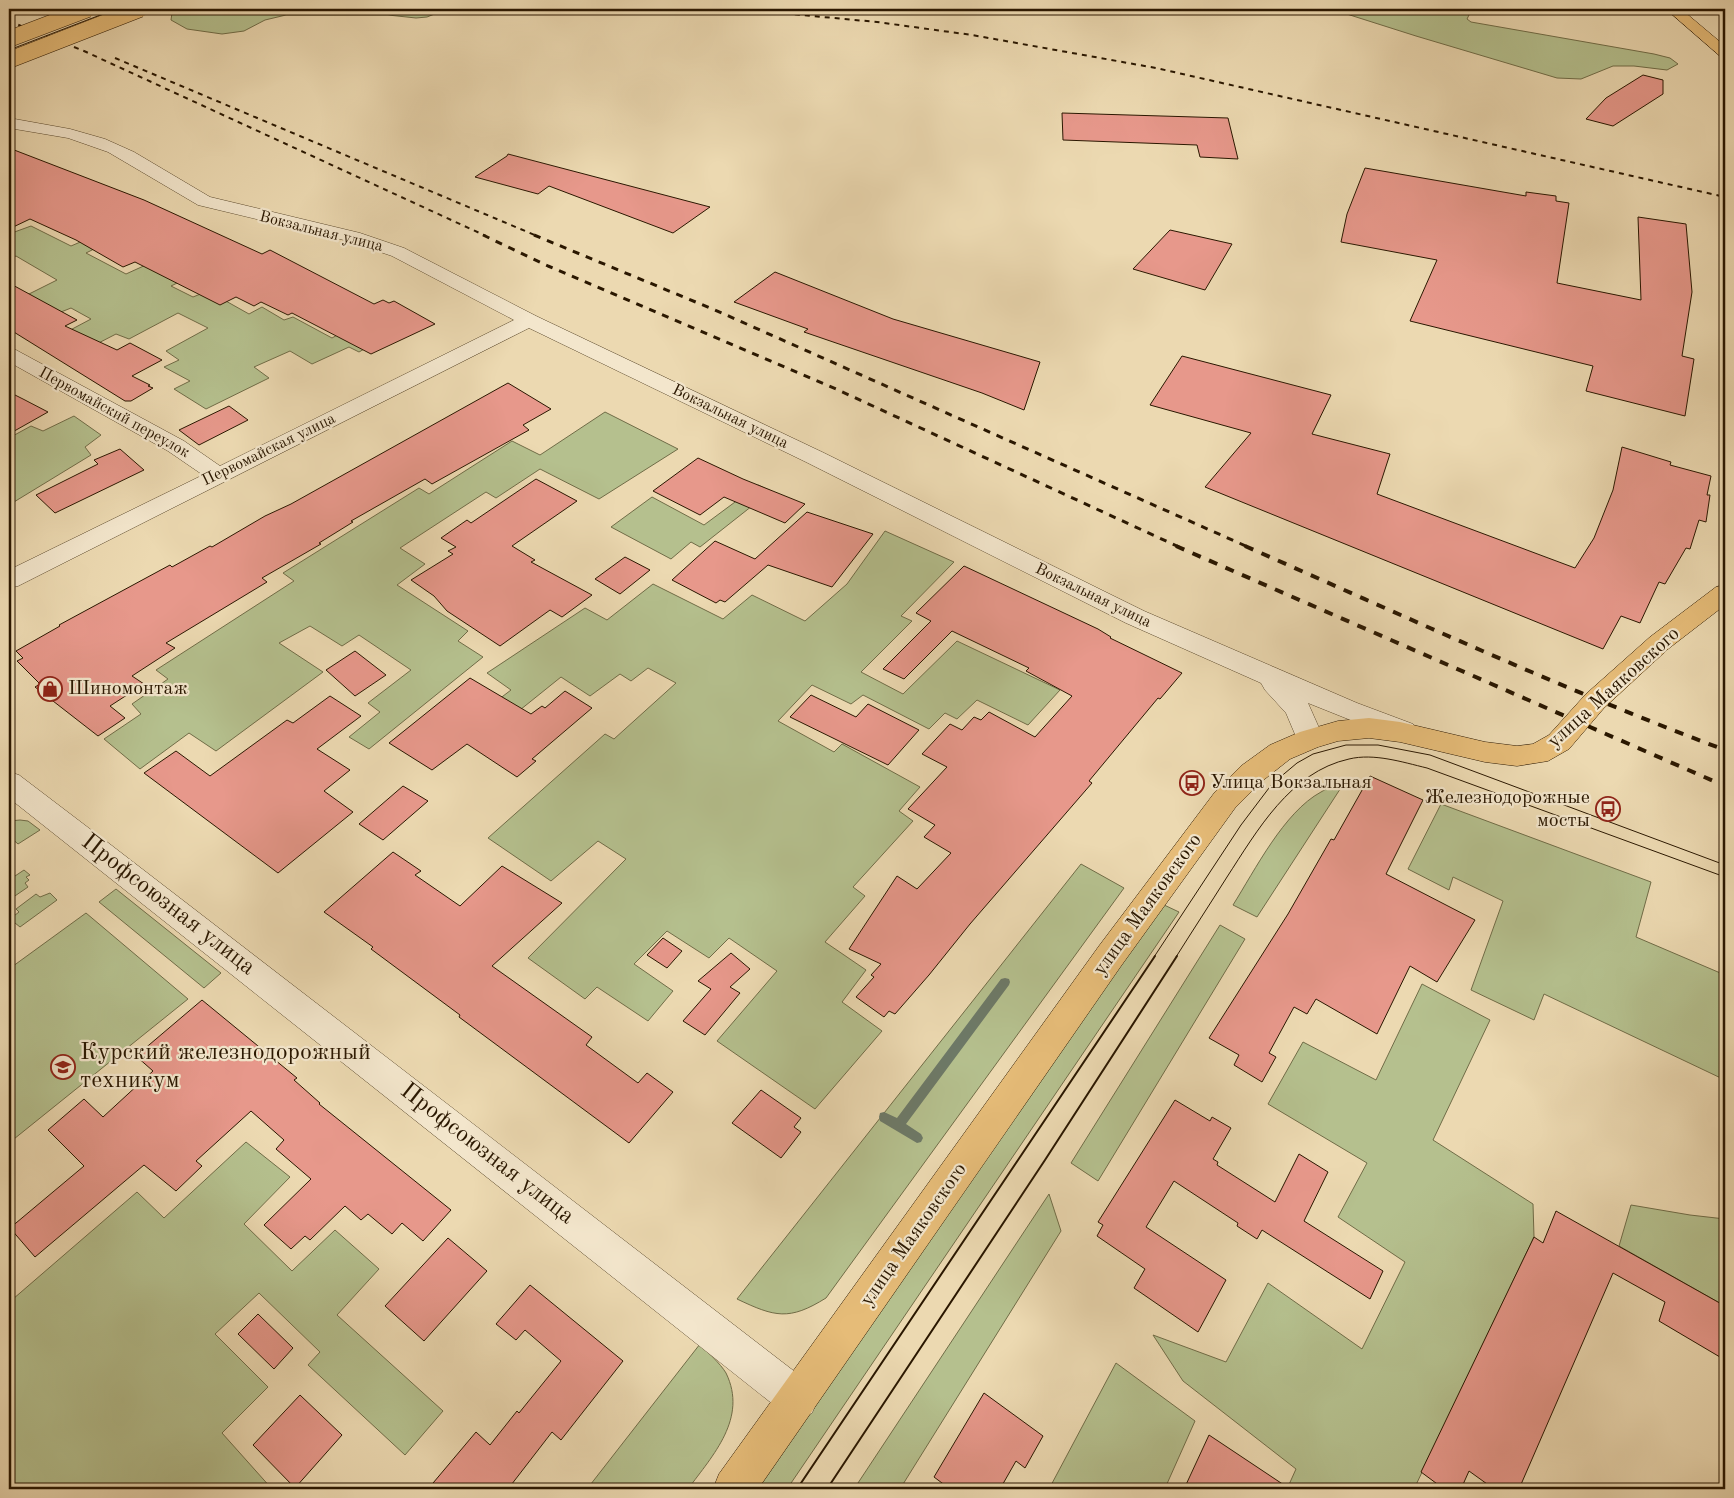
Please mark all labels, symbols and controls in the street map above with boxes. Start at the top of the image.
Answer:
street label: Вокзальная улица [257,209,385,255]
street label: Первомайский переулок [36,365,192,461]
street label: Вокзальная улица [669,382,791,452]
street label: Первомайская улица [200,411,338,489]
street label: Вокзальная улица [1032,561,1154,631]
street label: улица Маяковского [1544,624,1684,752]
shop icon: Шиномонтаж [37,676,63,702]
place label: Шиномонтаж [68,679,188,699]
bus stop icon: Улица Вокзальная [1179,770,1205,796]
place label: Улица Вокзальная [1210,773,1372,793]
place label: Железнодорожные мосты [1425,788,1590,831]
bus stop icon: Железнодорожные мосты [1595,796,1621,822]
street label: Профсоюзная улица [76,830,260,980]
street label: улица Маяковского [1090,831,1206,979]
place label: Курский железнодорожный техникум [80,1041,371,1093]
school or university icon: Курский железнодорожный техникум [50,1054,76,1080]
street label: Профсоюзная улица [395,1079,579,1229]
street label: улица Маяковского [857,1160,971,1310]

